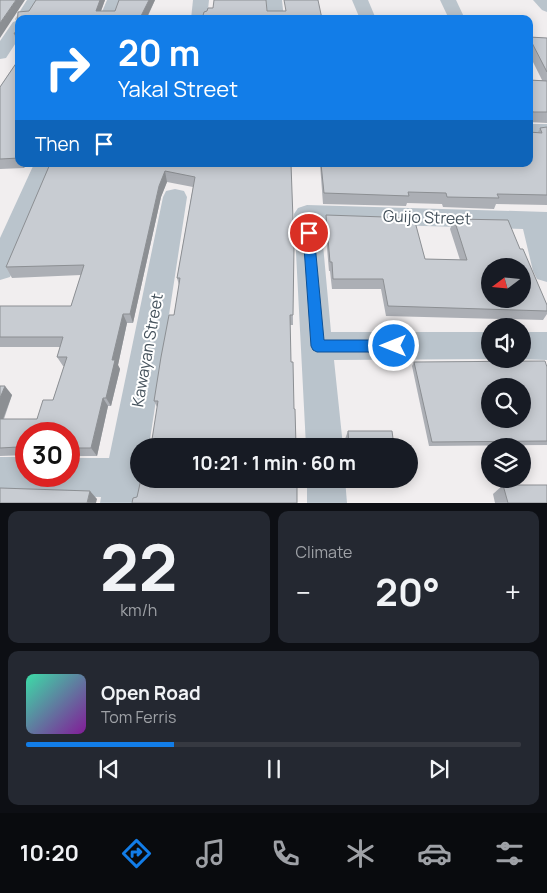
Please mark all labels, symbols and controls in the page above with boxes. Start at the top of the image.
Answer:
text: 20 m [118,29,200,77]
icon: right [35,35,100,100]
text: Yakal Street [118,74,238,104]
icon: arrive [90,130,118,158]
text: Then [35,131,80,157]
street label: Guijo Street [383,204,471,230]
pin [288,212,330,254]
icon: arrive [295,219,323,247]
north arrow [481,258,531,308]
map controls [481,258,531,488]
street label: Kawayan Street [126,291,168,409]
button: sound [481,318,531,368]
position arrow [367,319,419,371]
button: search [481,378,531,428]
speed limit sign: 30 [15,422,80,487]
button: layers [481,438,531,488]
text: 10:21 · 1 min · 60 m [192,450,356,476]
text: 22 [100,522,177,611]
text: Climate [296,541,352,563]
text: 20° [375,565,440,617]
text: − [296,573,311,611]
text: + [505,573,521,611]
text: km/h [120,599,157,621]
text: Open Road [101,680,201,706]
text: Tom Ferris [101,706,176,728]
icon: previous [95,755,123,783]
icon: pause [260,755,288,783]
icon: next [425,755,453,783]
icon: directions [119,836,154,871]
icon: music [193,836,228,871]
icon: phone [268,836,303,871]
icon: climate [343,836,378,871]
icon: car [417,836,452,871]
icon: filters [492,836,527,871]
text: 10:20 [20,838,79,868]

